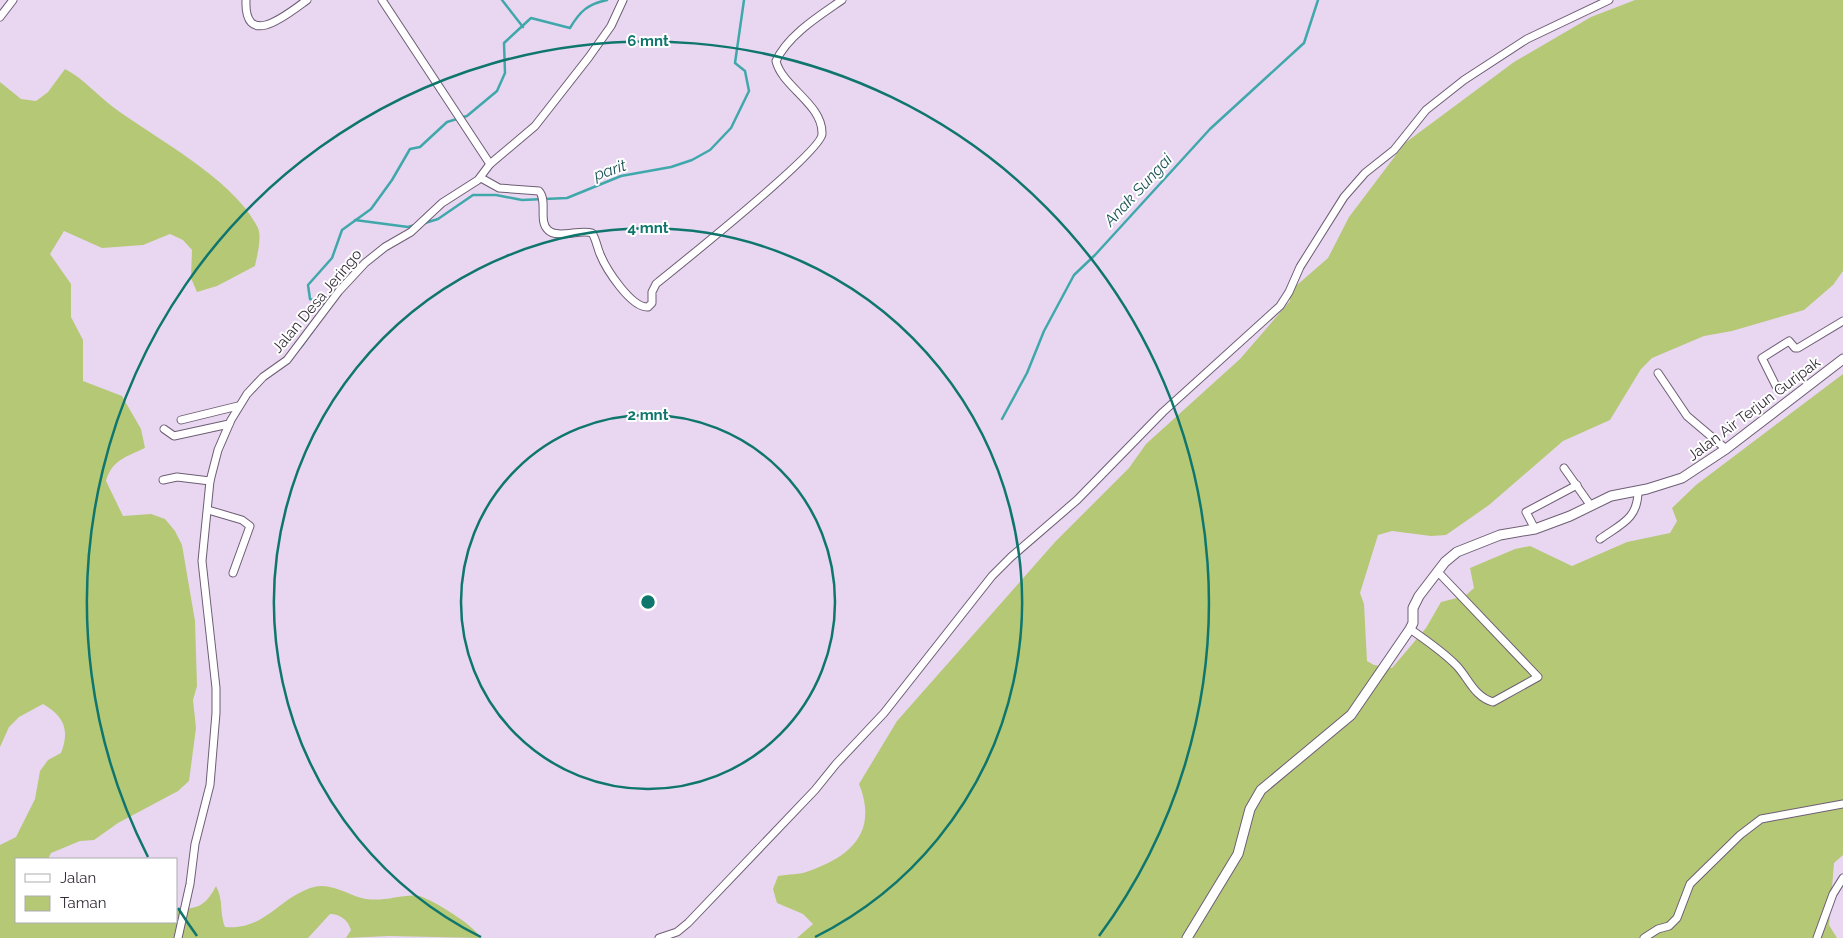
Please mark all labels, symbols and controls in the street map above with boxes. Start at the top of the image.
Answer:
text: 6 mnt [627,32,669,50]
water label: Anak Sungai [1099,150,1176,231]
water label: parit [590,155,630,185]
text: 4 mnt [628,219,669,237]
street label: Jalan Desa Jeringo [268,245,366,357]
street label: Jalan Air Terjun Guripak [1684,353,1824,465]
text: 2 mnt [628,406,669,424]
centre of rings [639,593,657,611]
legend [15,858,178,923]
text: Jalan [60,869,96,887]
text: Taman [60,894,106,912]

